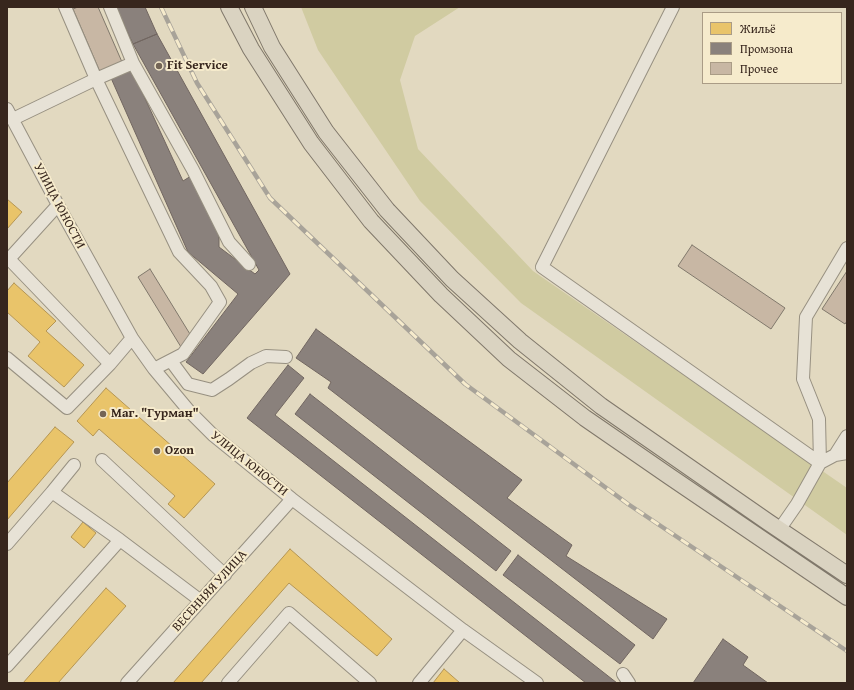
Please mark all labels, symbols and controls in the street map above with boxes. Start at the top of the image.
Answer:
legend [702,12,842,84]
text: Жильё [740,20,776,37]
text: Промзона [740,40,793,57]
place label: Fit Service [167,58,228,74]
text: Прочее [740,60,778,77]
marker: Fit Service [154,61,164,71]
street label: УЛИЦА ЮНОСТИ [30,160,88,252]
place label: Маг. "Гурман" [111,406,199,422]
marker: Маг. "Гурман" [98,409,108,419]
street label: УЛИЦА ЮНОСТИ [207,428,291,500]
place label: Ozon [165,443,194,459]
marker: Ozon [152,446,162,456]
street label: ВЕСЕННЯЯ УЛИЦА [169,547,251,635]

